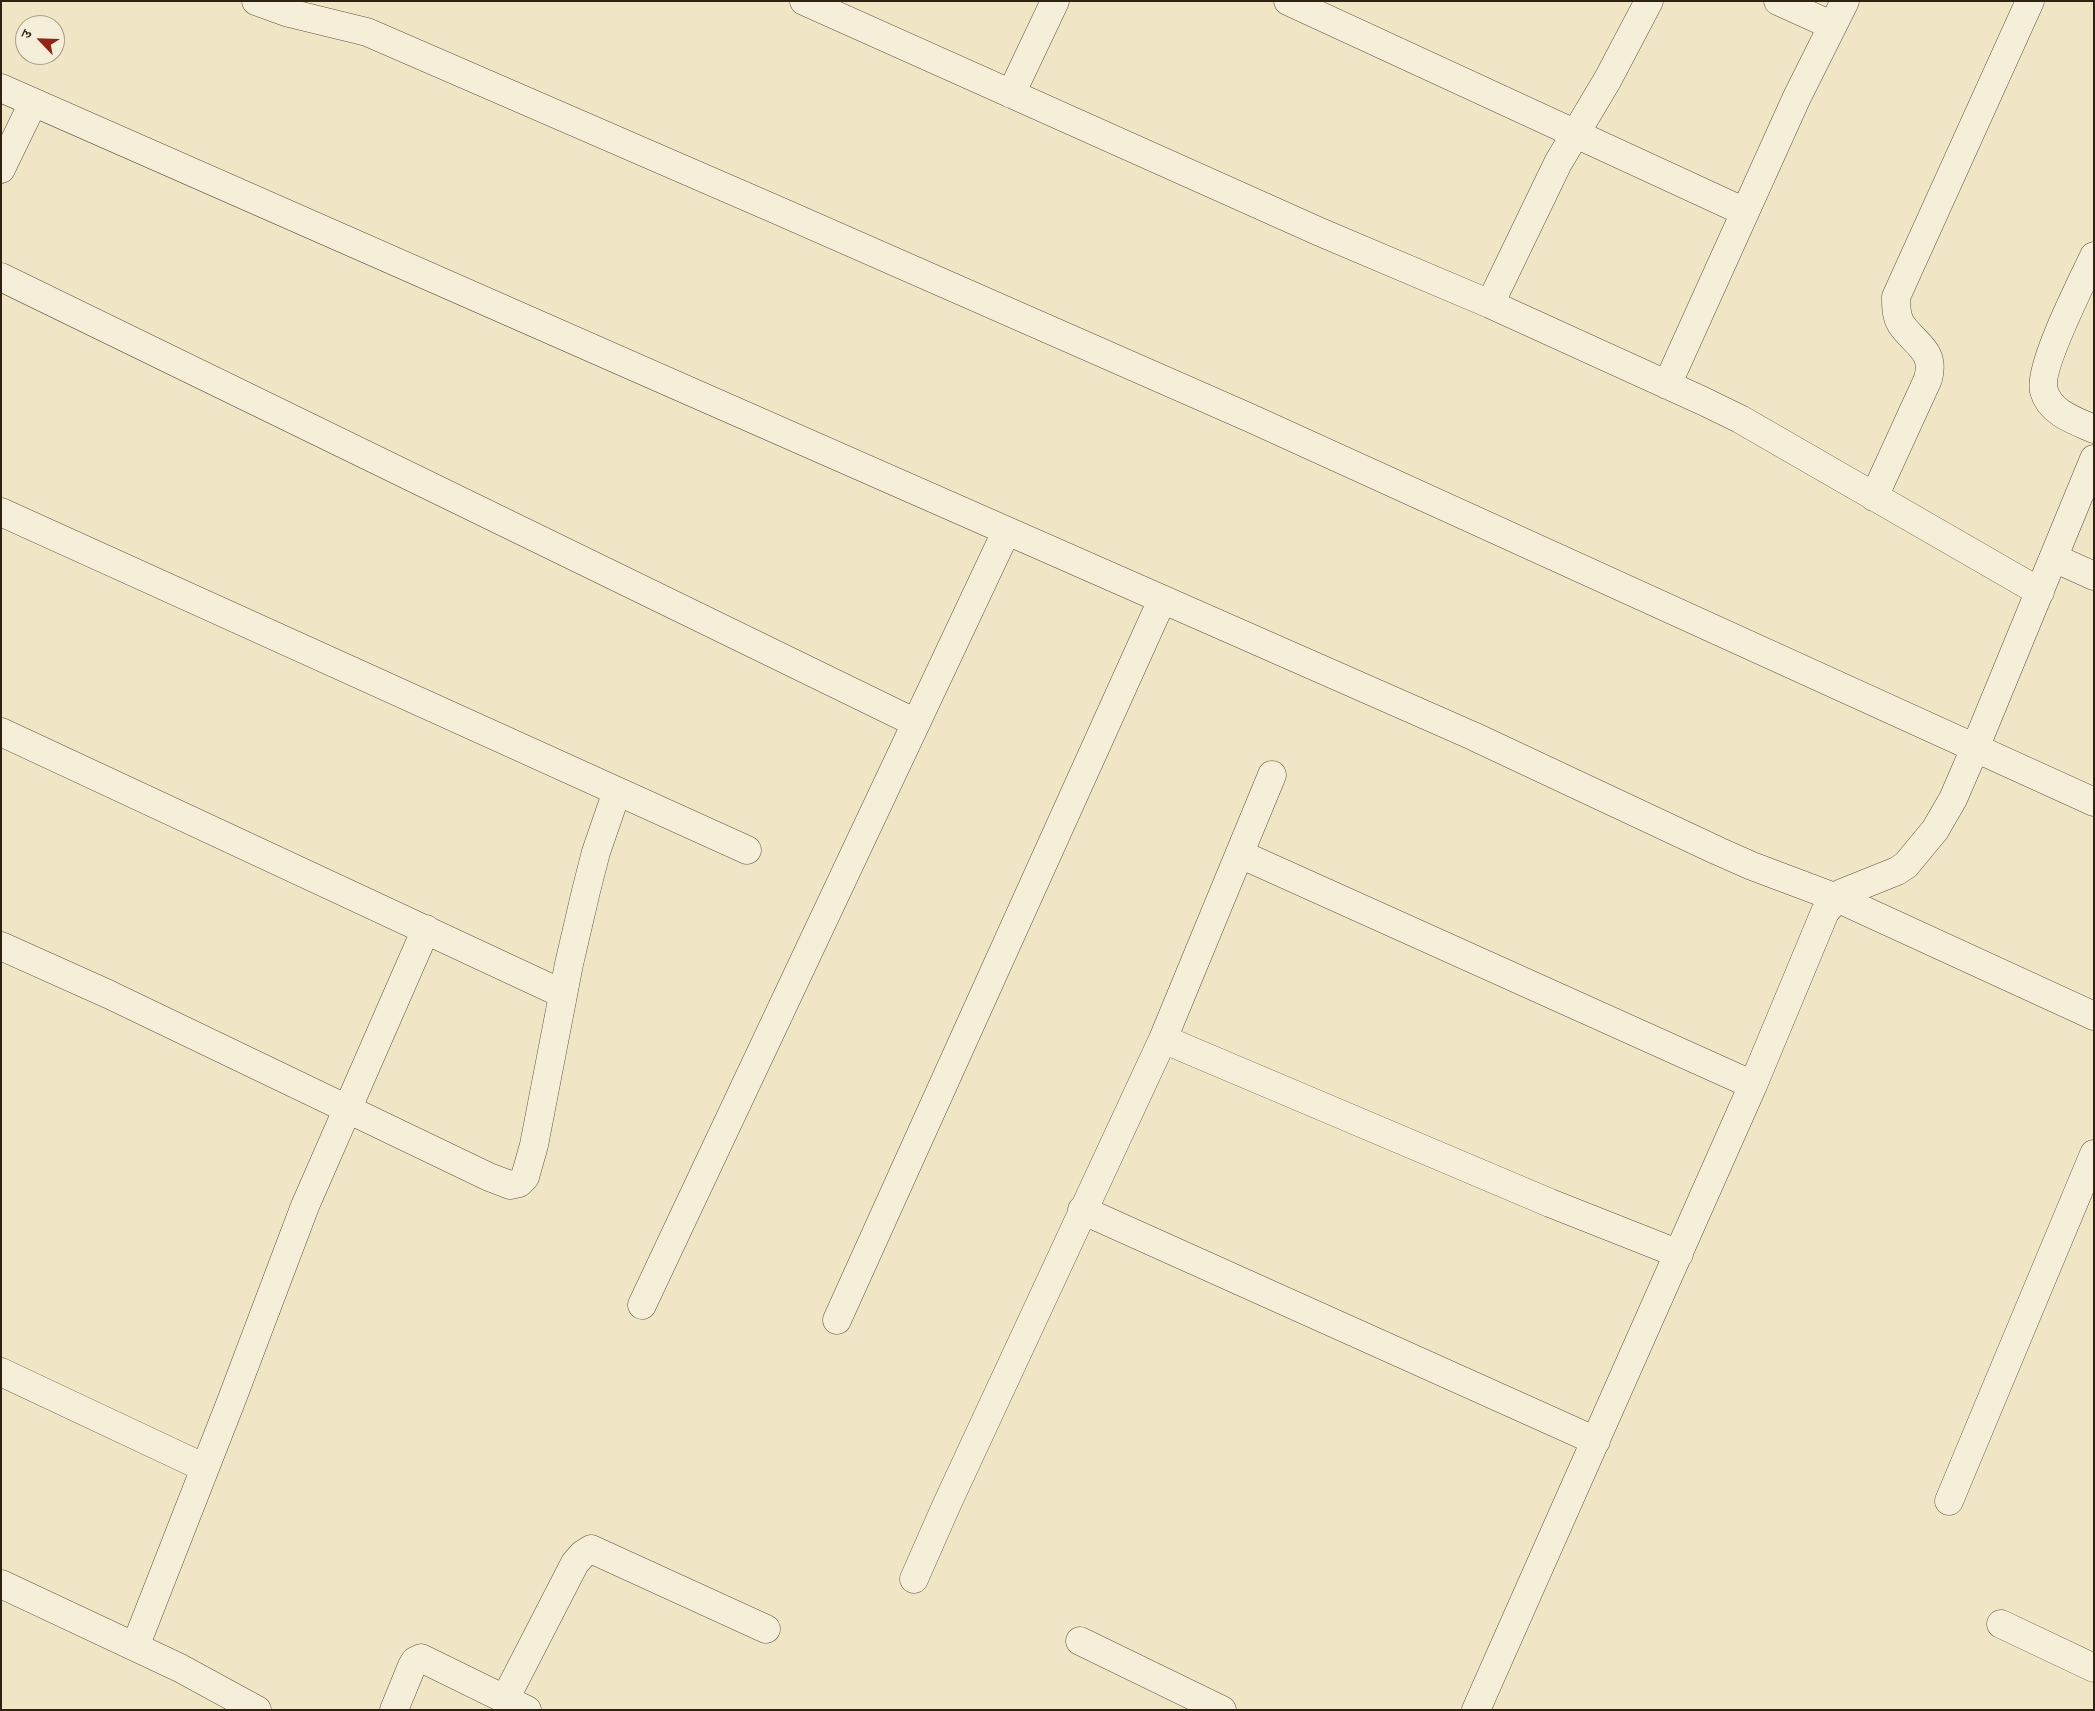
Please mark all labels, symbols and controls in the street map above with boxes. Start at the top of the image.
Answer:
north arrow [15,15,65,65]
text: उ [18,27,36,41]

